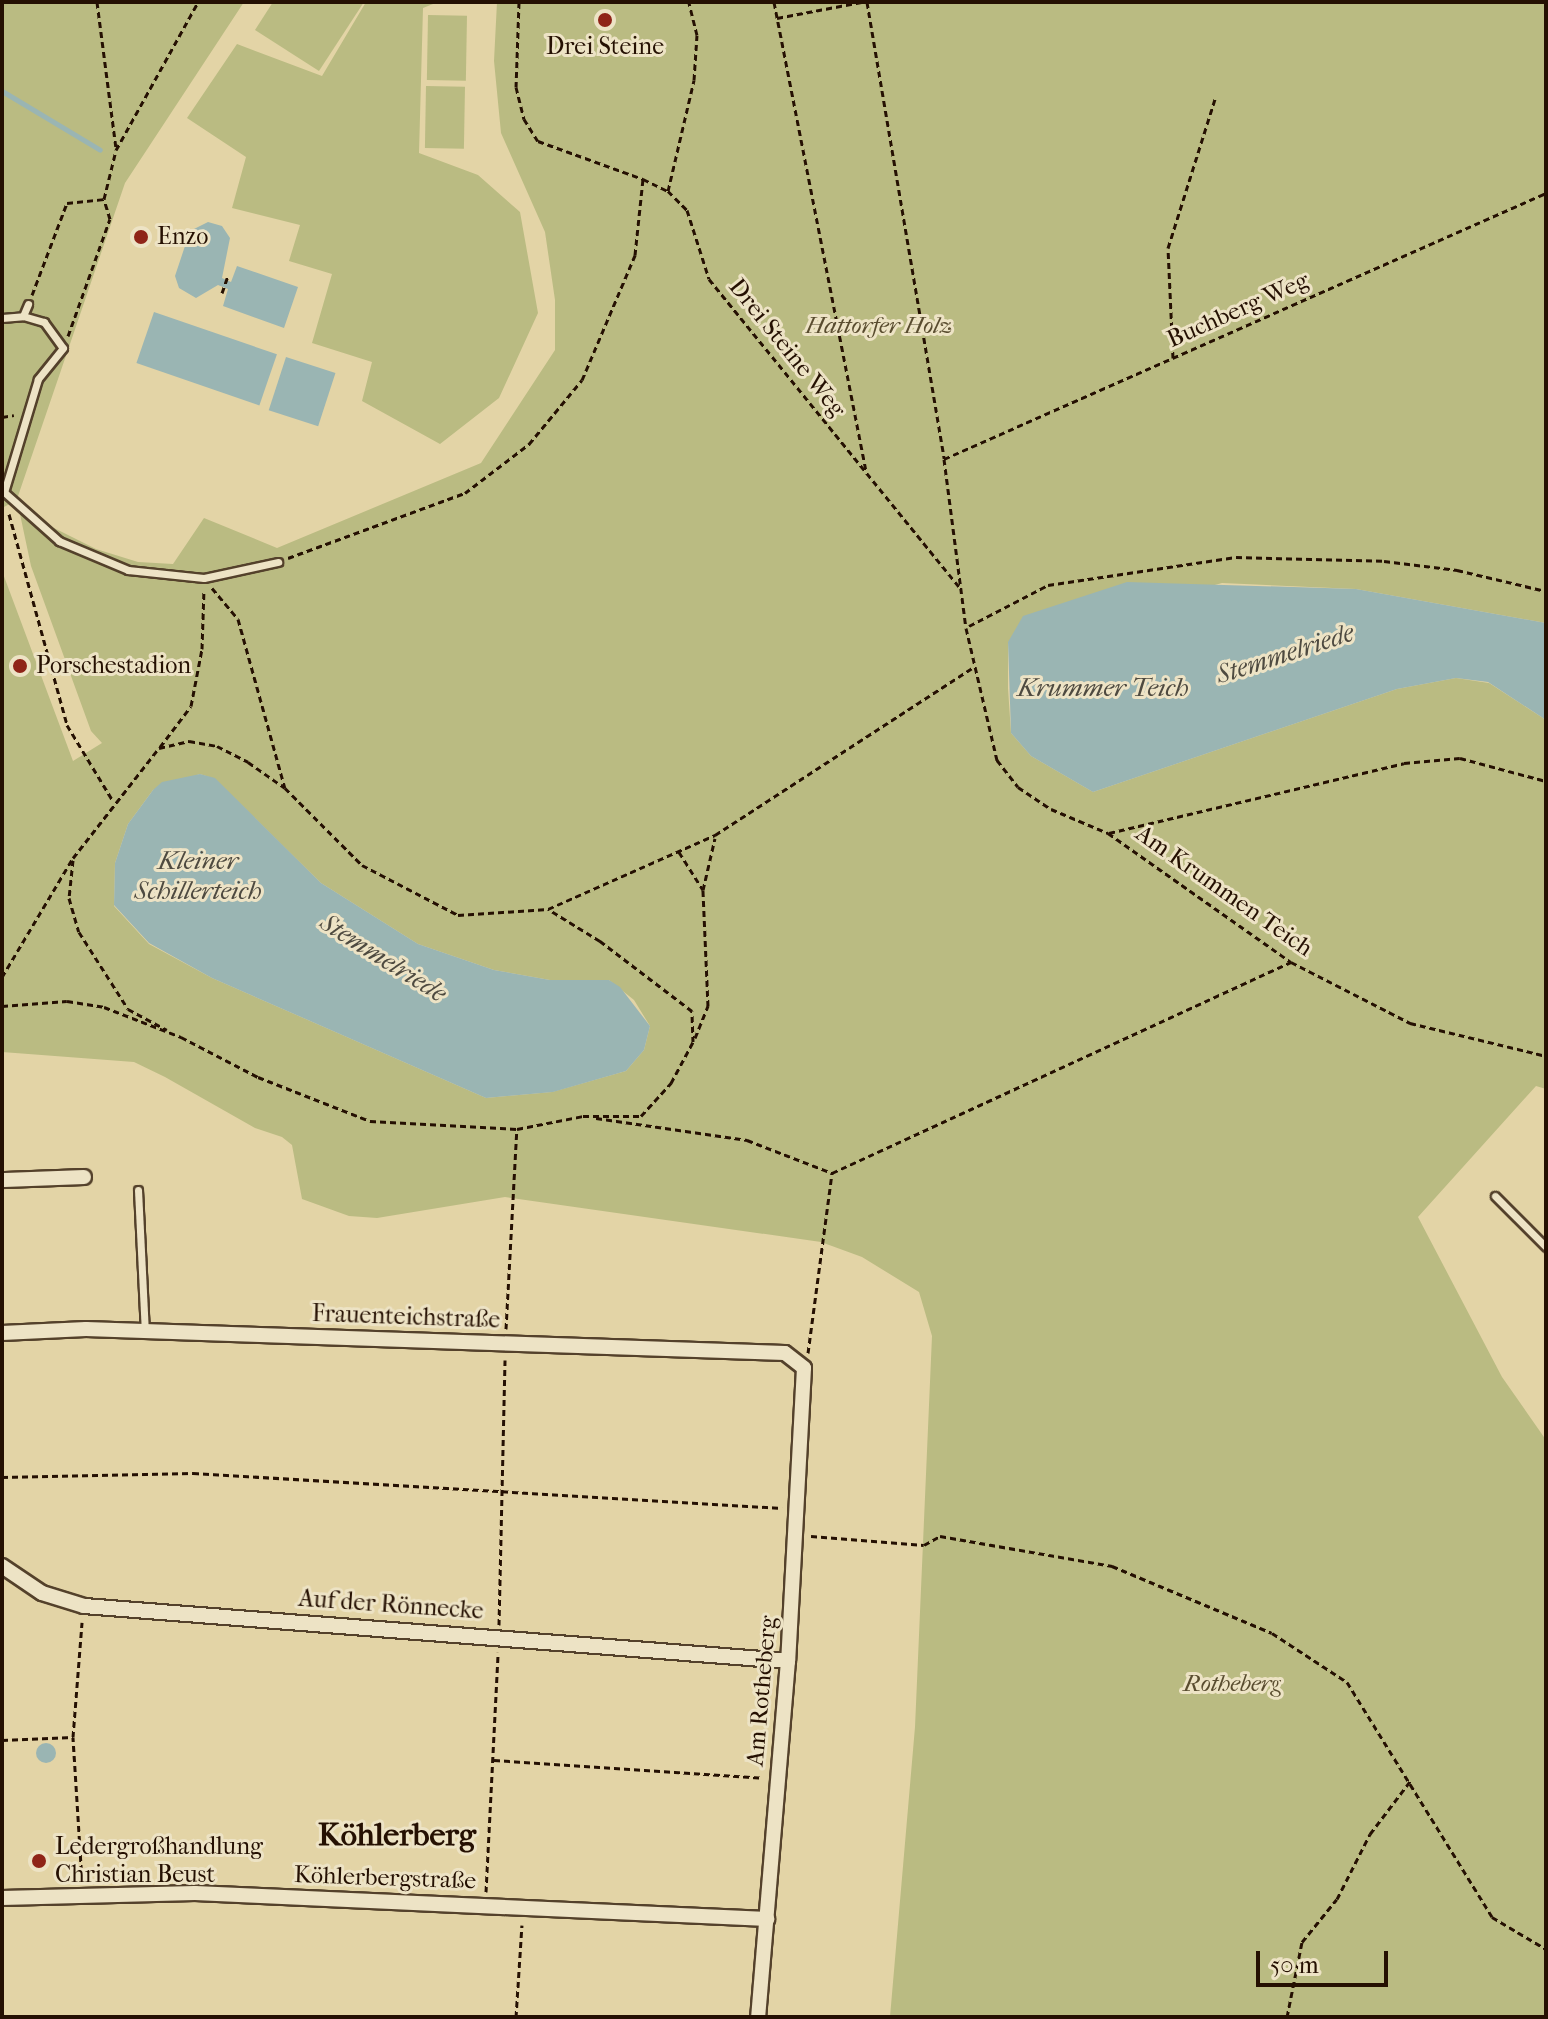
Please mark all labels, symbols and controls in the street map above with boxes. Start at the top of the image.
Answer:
marker: Drei Steine [596,11,614,29]
place label: Drei Steine [546,33,664,61]
place label: Enzo [157,223,208,251]
marker: Enzo [132,228,150,246]
street label: Buchberg Weg [1163,266,1313,354]
street label: Drei Steine Weg [722,273,852,423]
park label: Hattorfer Holz [806,312,952,340]
water label: Stemmelriede [1212,617,1358,691]
place label: Porschestadion [36,652,191,680]
marker: Porschestadion [11,657,29,675]
water label: Krummer Teich [1017,672,1189,704]
street label: Am Krummen Teich [1130,819,1318,963]
water label: Kleiner Schillerteich [134,845,262,906]
water label: Stemmelriede [314,907,452,1009]
street label: Frauenteichstraße [311,1299,501,1335]
street label: Auf der Rönnecke [298,1584,484,1626]
street label: Am Rotheberg [741,1615,783,1767]
park label: Rotheberg [1183,1670,1281,1698]
district label: Köhlerberg [318,1816,476,1854]
place label: Ledergroßhandlung Christian Beust [55,1833,263,1889]
marker: Ledergroßhandlung Christian Beust [30,1852,48,1870]
street label: Köhlerbergstraße [293,1860,477,1896]
scale bar [1260,1935,1392,1985]
text: 50 m [1270,1951,1319,1979]

